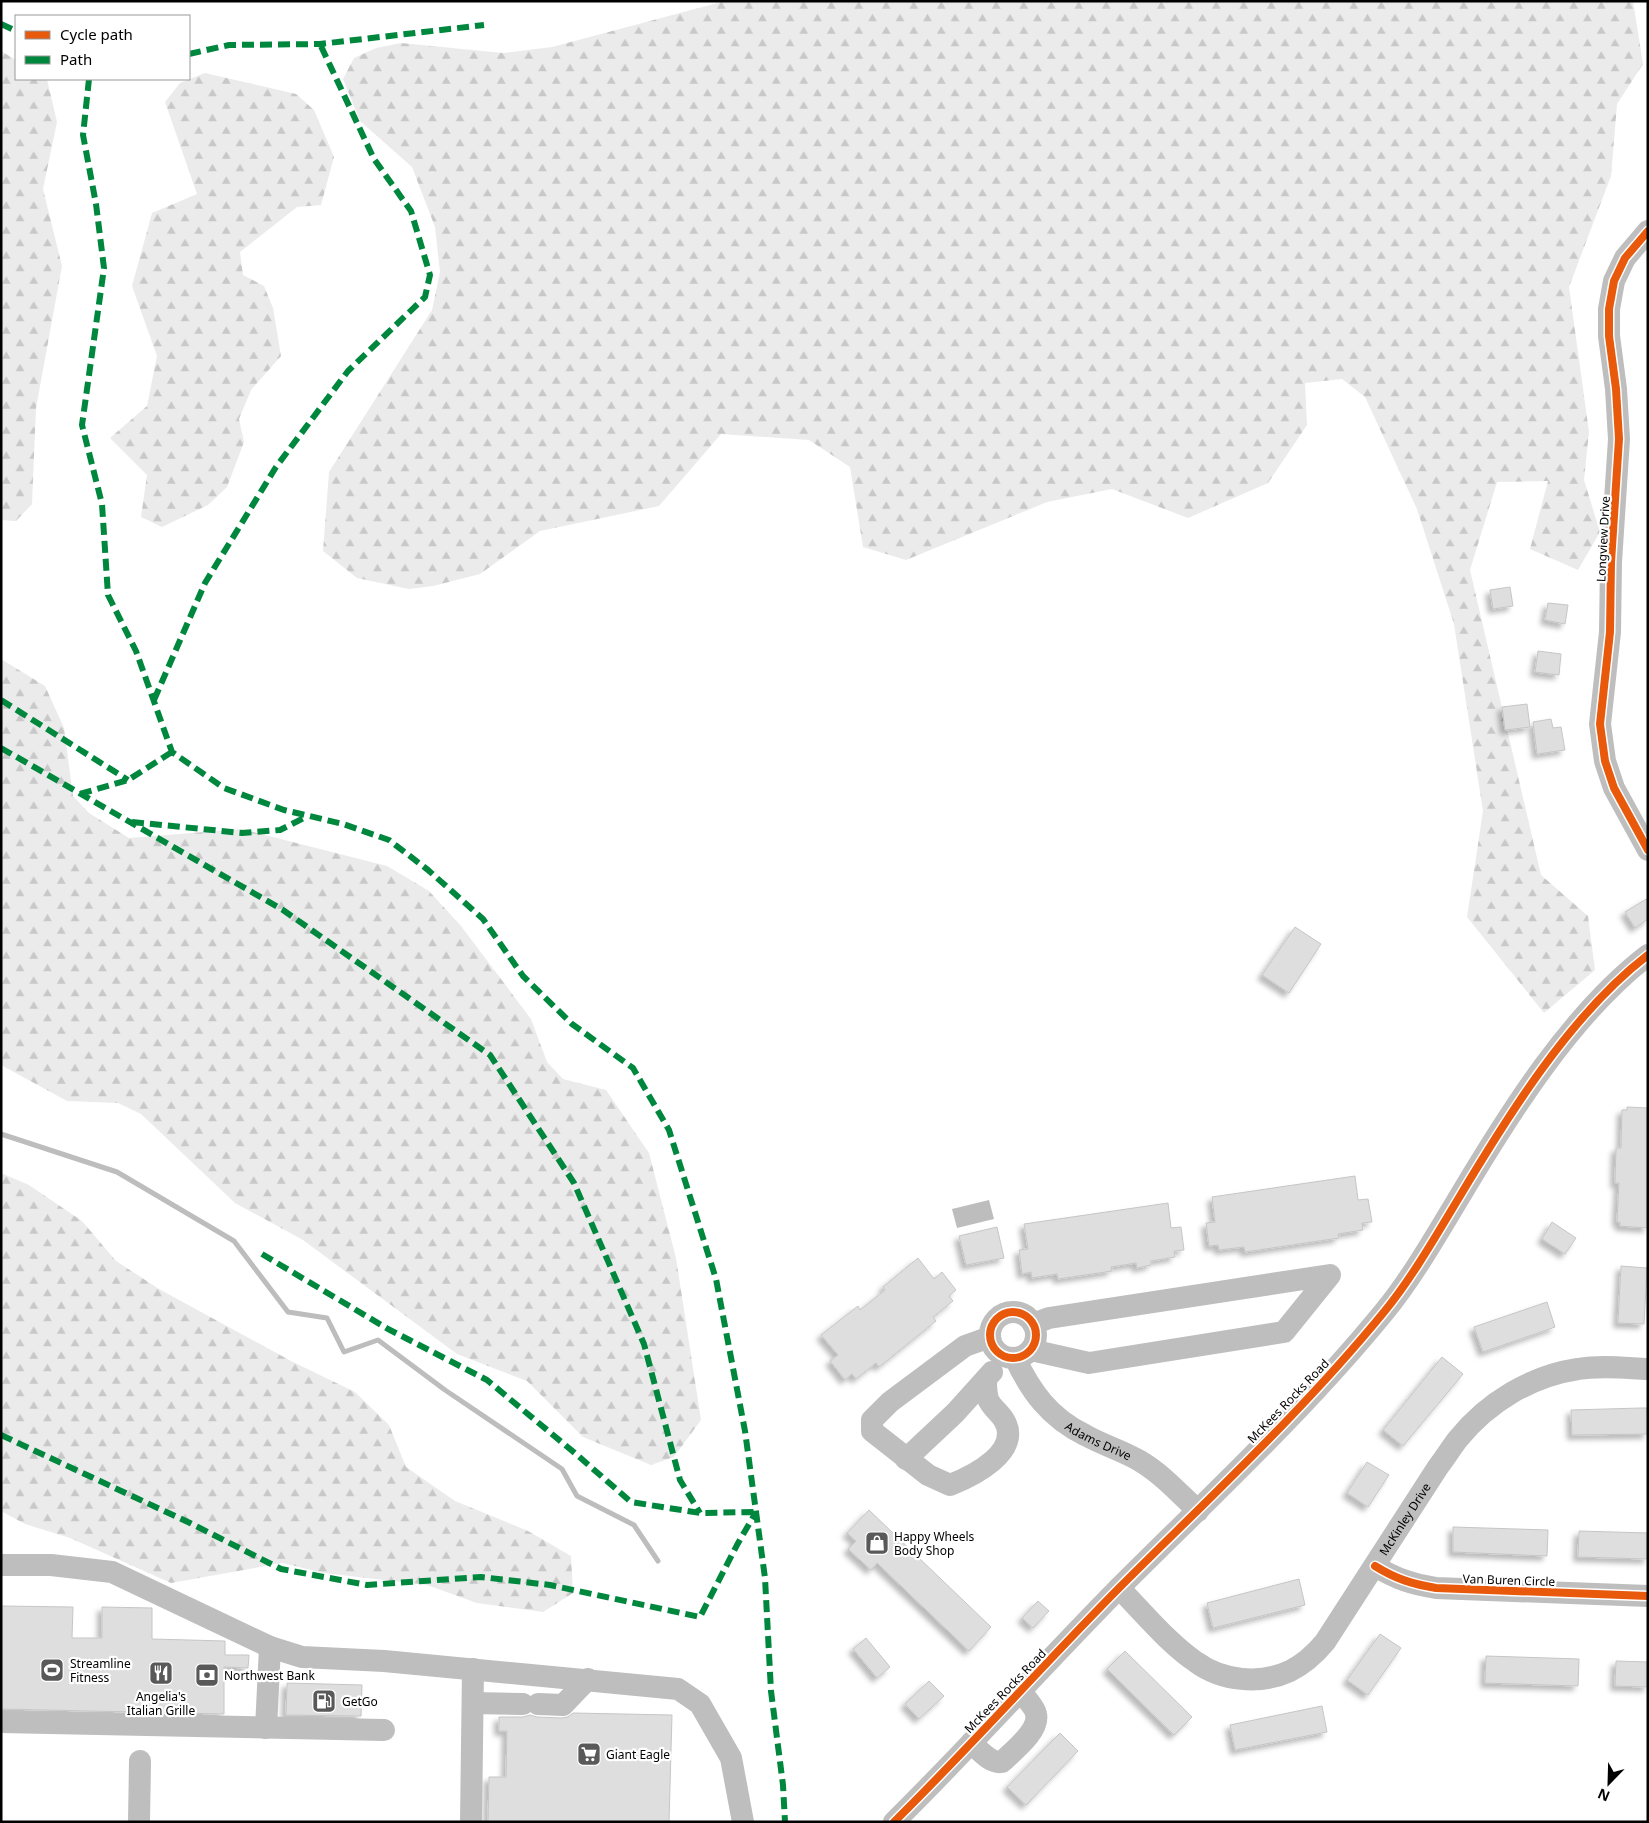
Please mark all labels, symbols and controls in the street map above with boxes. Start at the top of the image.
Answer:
legend [15,15,190,80]
text: Cycle path [60,24,133,44]
text: Path [60,49,92,69]
street label: Longview Drive [1592,495,1614,583]
street label: McKees Rocks Road [1243,1355,1333,1447]
street label: Adams Drive [1062,1417,1135,1464]
street label: McKinley Drive [1375,1479,1434,1559]
place label: Happy Wheels Body Shop [894,1528,975,1559]
shop icon: Happy Wheels Body Shop [864,1530,890,1556]
street label: Van Buren Circle [1462,1570,1556,1590]
street label: McKees Rocks Road [960,1645,1050,1737]
place label: Streamline Fitness [70,1655,131,1686]
sports icon: Streamline Fitness [39,1657,65,1683]
restaurant icon: Angelia's Italian Grille [148,1660,174,1686]
bank icon: Northwest Bank [194,1662,220,1688]
place label: Northwest Bank [224,1667,315,1684]
place label: Angelia's Italian Grille [127,1688,195,1719]
fuel station icon: GetGo [311,1688,337,1714]
place label: GetGo [342,1693,378,1710]
supermarket icon: Giant Eagle [576,1741,602,1767]
place label: Giant Eagle [606,1746,670,1763]
north arrow [1584,1758,1634,1808]
text: N [1595,1784,1613,1806]

